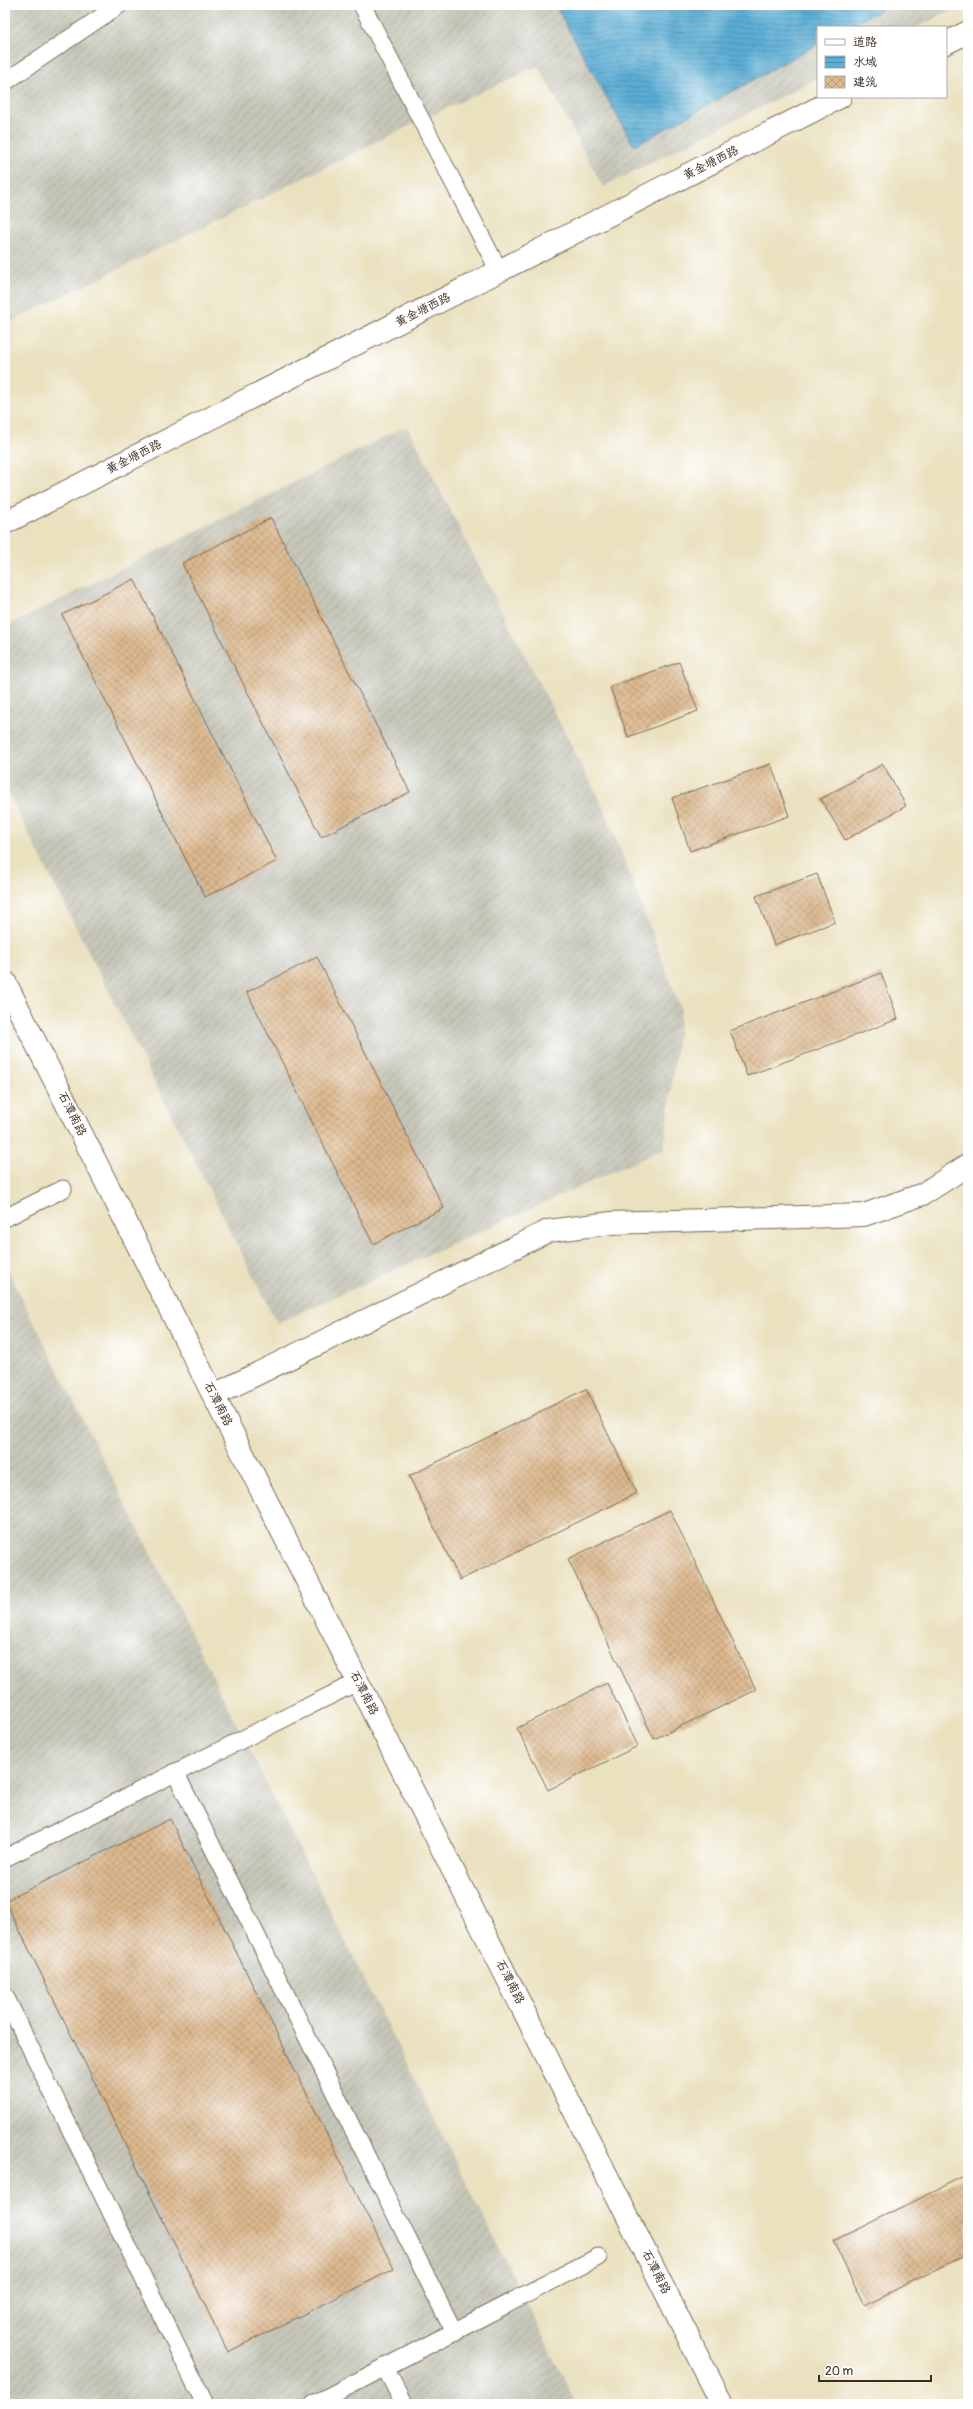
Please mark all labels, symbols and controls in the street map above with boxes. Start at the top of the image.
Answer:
legend [817,26,947,98]
text: 道路 [853,35,877,50]
text: 水域 [853,55,877,70]
text: 建筑 [853,75,877,90]
street label: 黄金塘西路 [681,143,741,183]
street label: 黄金塘西路 [393,290,453,330]
street label: 黄金塘西路 [104,437,164,477]
street label: 石潭南路 [54,1089,90,1139]
street label: 石潭南路 [200,1379,236,1429]
street label: 石潭南路 [346,1668,382,1718]
street label: 石潭南路 [492,1957,528,2007]
street label: 石潭南路 [638,2247,674,2297]
scale bar [819,2357,931,2383]
text: 20 m [825,2364,854,2379]

